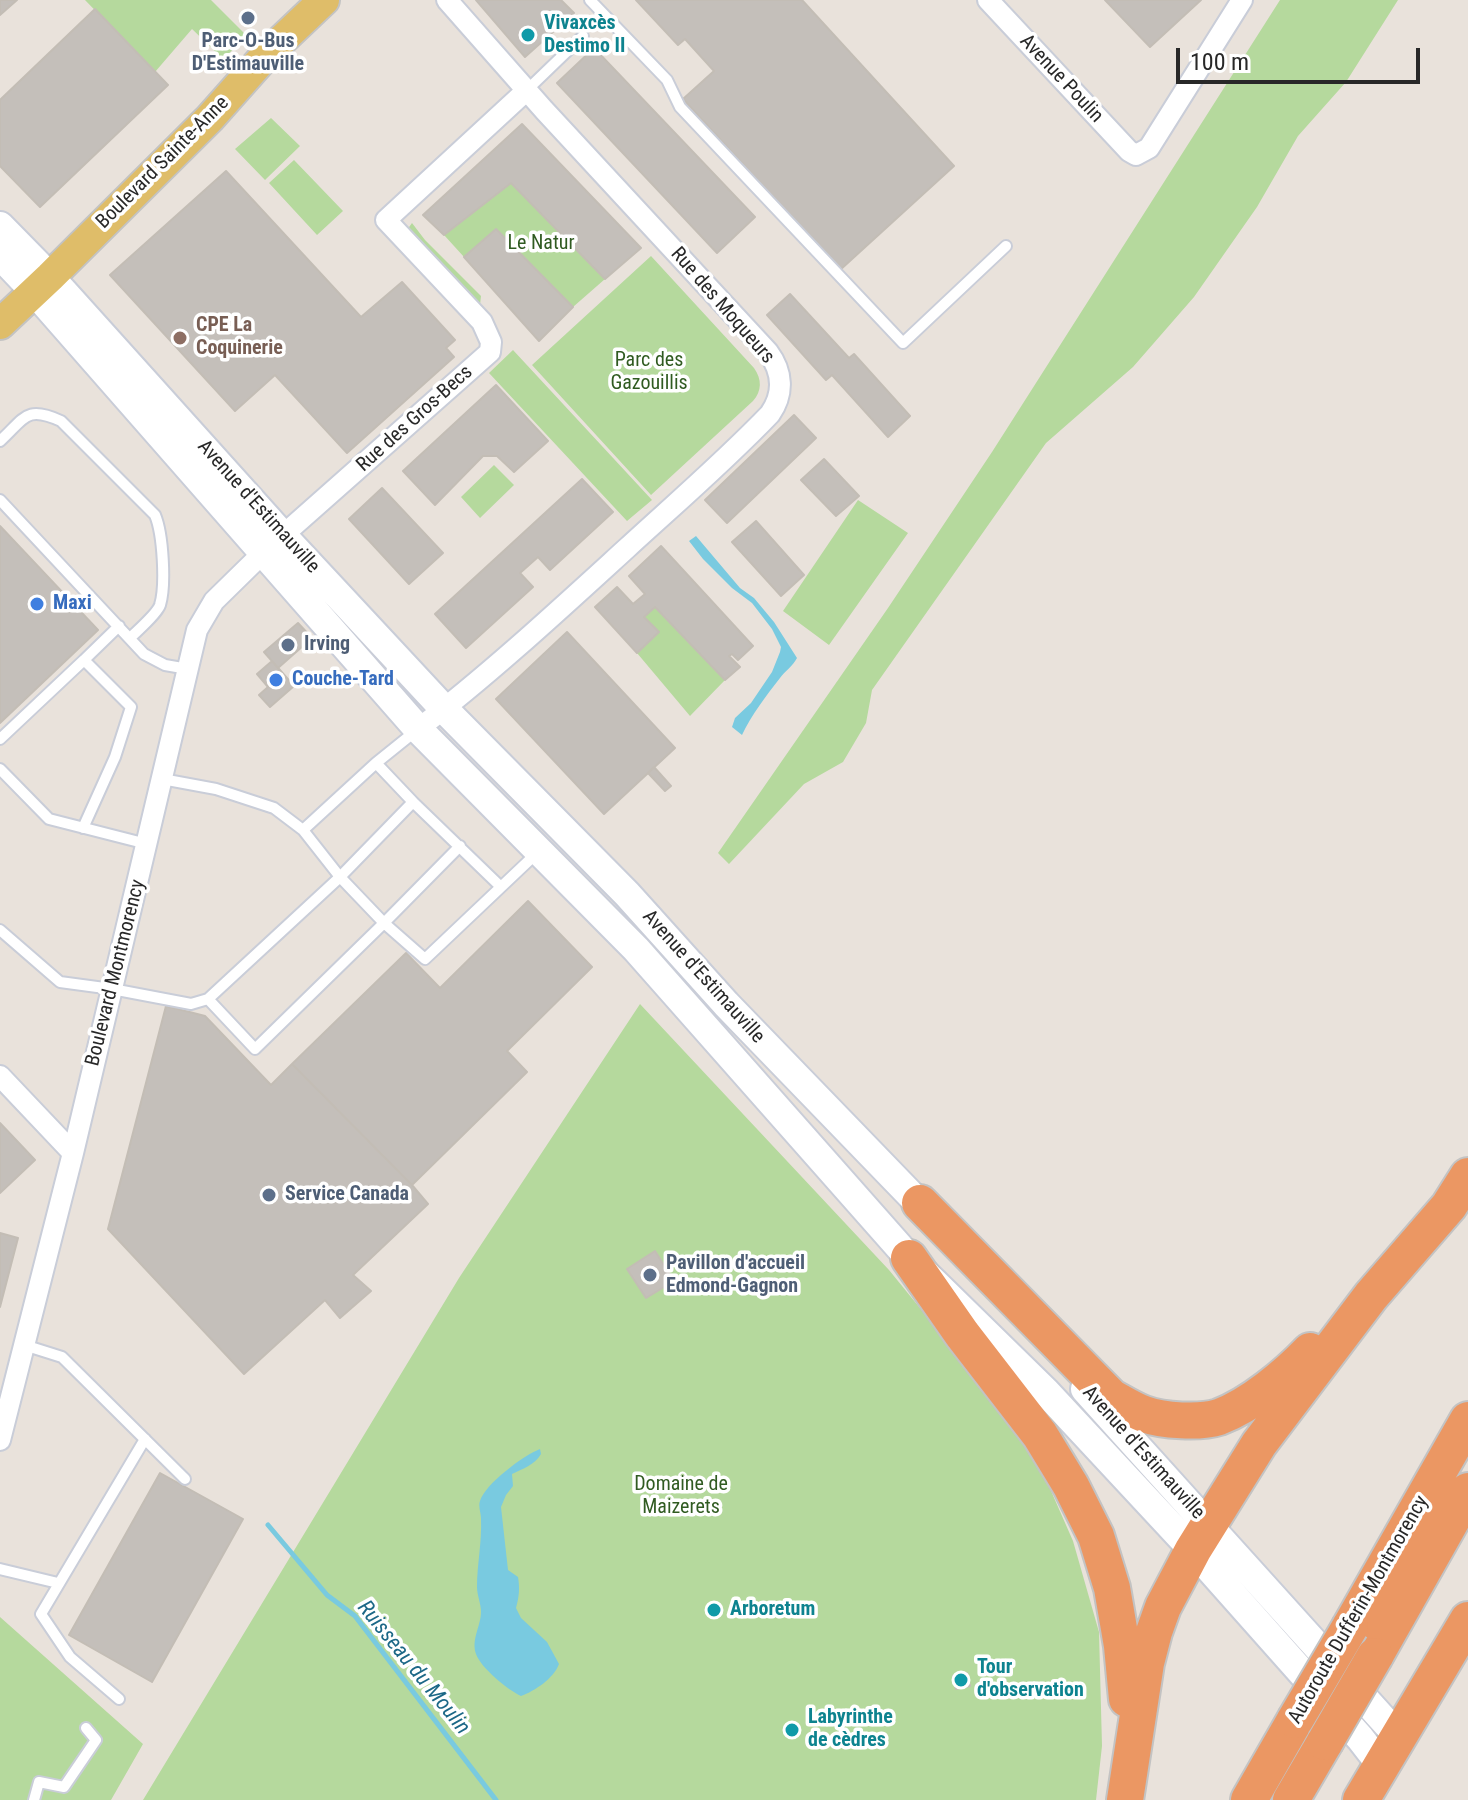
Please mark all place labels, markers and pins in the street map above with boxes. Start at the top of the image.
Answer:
marker: Parc-O-Bus D'Estimauville [239,9,257,27]
place label: Vivaxcès Destimo II [544,12,625,59]
marker: Vivaxcès Destimo II [519,26,537,44]
place label: Parc-O-Bus D'Estimauville [192,30,304,77]
place label: CPE La Coquinerie [196,314,283,361]
marker: CPE La Coquinerie [171,329,189,347]
place label: Maxi [53,592,92,616]
marker: Maxi [28,595,46,613]
place label: Irving [304,633,350,657]
marker: Irving [279,636,297,654]
place label: Couche-Tard [292,668,394,692]
marker: Couche-Tard [267,671,285,689]
place label: Service Canada [285,1183,409,1207]
marker: Service Canada [260,1186,278,1204]
place label: Pavillon d'accueil Edmond-Gagnon [666,1252,805,1299]
marker: Pavillon d'accueil Edmond-Gagnon [641,1266,659,1284]
place label: Arboretum [730,1598,815,1622]
marker: Arboretum [705,1601,723,1619]
place label: Tour d'observation [977,1656,1084,1703]
marker: Tour d'observation [952,1671,970,1689]
place label: Labyrinthe de cèdres [808,1706,893,1753]
marker: Labyrinthe de cèdres [783,1721,801,1739]

